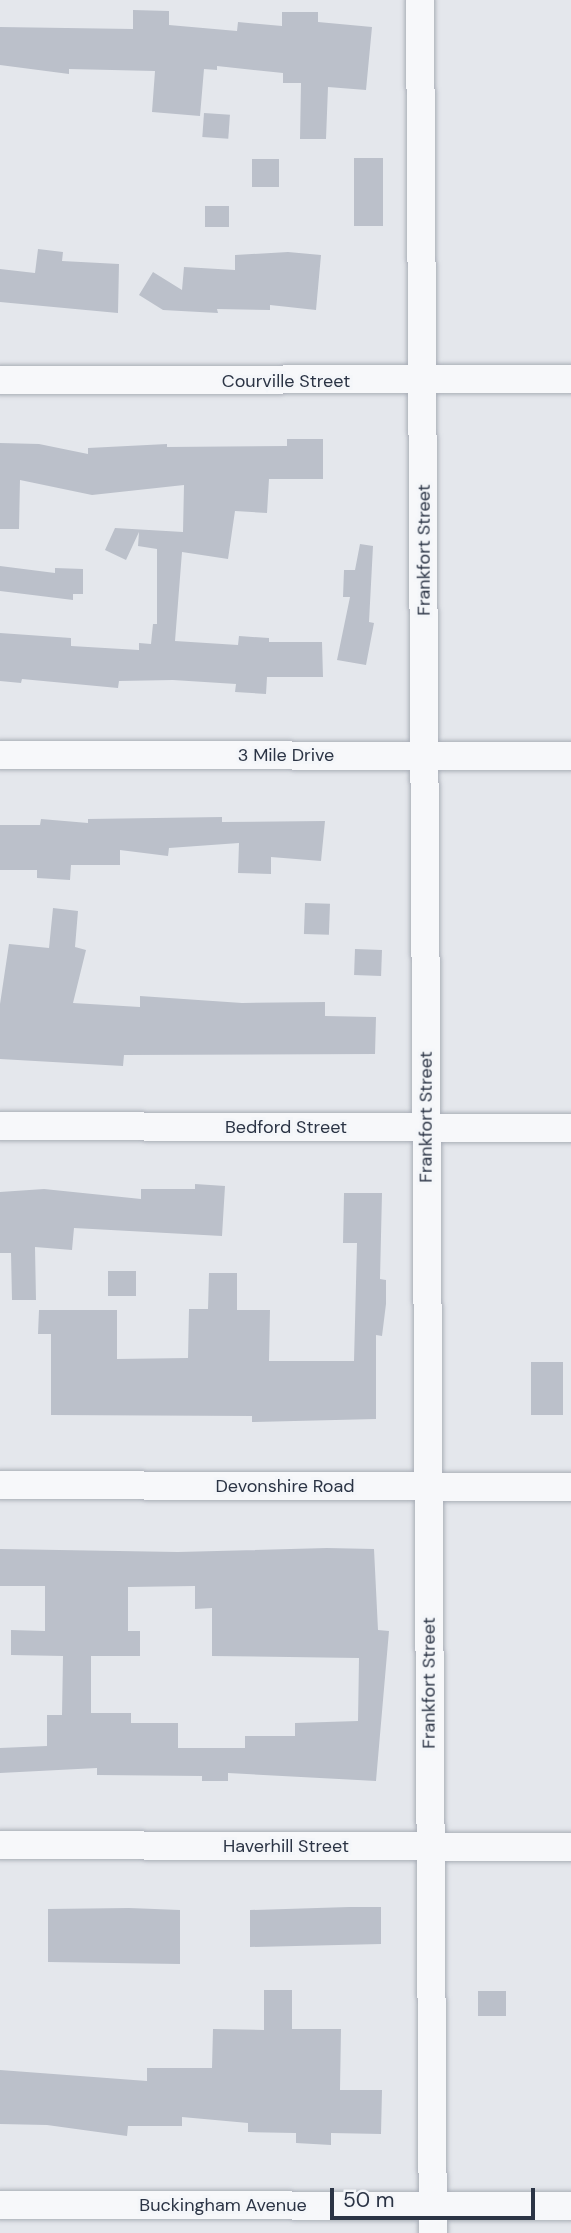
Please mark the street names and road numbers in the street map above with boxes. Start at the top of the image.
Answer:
street label: Courville Street [222,370,350,392]
street label: Frankfort Street [413,484,435,616]
street label: 3 Mile Drive [238,744,334,766]
street label: Frankfort Street [415,1051,437,1183]
street label: Bedford Street [225,1116,347,1138]
street label: Devonshire Road [215,1475,355,1497]
street label: Frankfort Street [418,1617,440,1749]
street label: Haverhill Street [223,1835,349,1857]
street label: Buckingham Avenue [139,2194,307,2216]

